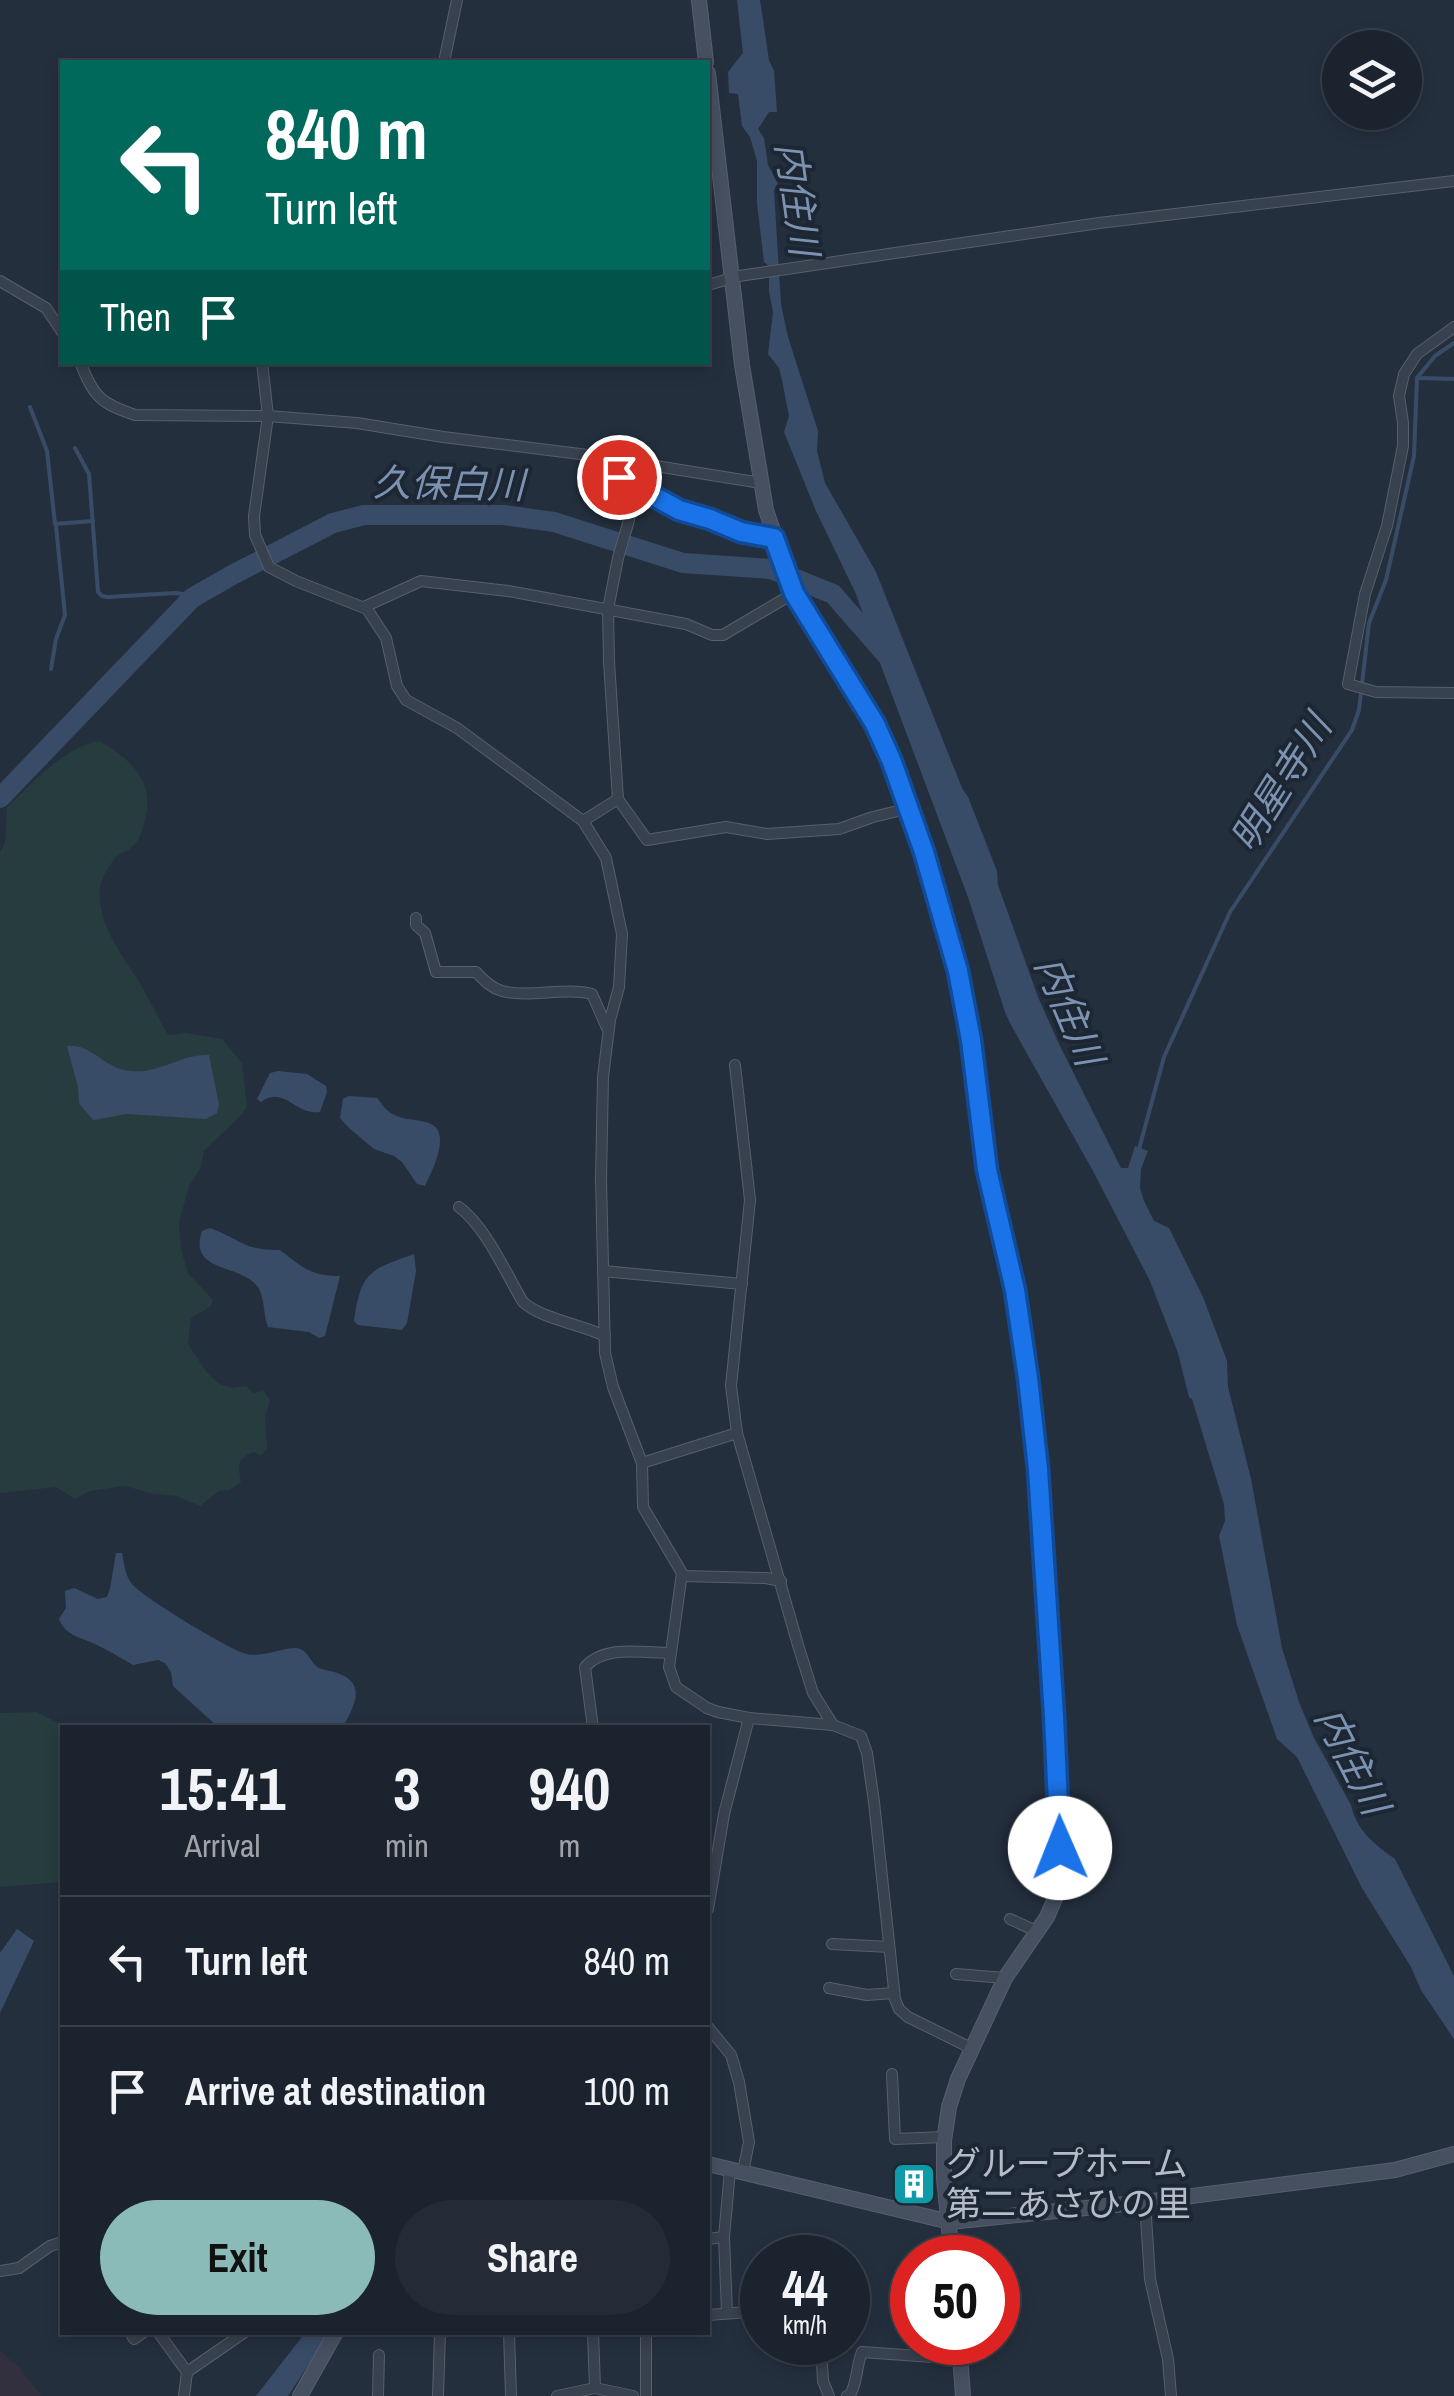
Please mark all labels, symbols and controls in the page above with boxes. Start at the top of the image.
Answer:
map controls [1322,30,1422,130]
button: layers [1322,30,1422,130]
text: 840 m [265,87,428,181]
icon: left [100,100,230,230]
water label: 内住川 [764,139,831,263]
text: Turn left [265,177,397,238]
icon: arrive [191,290,246,345]
text: Then [100,292,171,343]
pin [577,435,662,520]
icon: arrive [592,450,647,505]
water label: 久保白川 [373,457,529,510]
water label: 明星寺川 [1219,701,1345,861]
water label: 内住川 [1024,948,1117,1077]
water label: 内住川 [1304,1698,1403,1827]
text: 15:41 [160,1748,285,1829]
text: 3 [393,1748,421,1829]
text: 940 [528,1748,610,1829]
position arrow [1008,1796,1112,1900]
text: Arrival [185,1824,260,1867]
text: min [385,1824,429,1867]
text: m [558,1824,580,1867]
icon: left [100,1934,155,1989]
text: Turn left [185,1936,307,1987]
text: 840 m [583,1936,670,1987]
icon: arrive [100,2064,155,2119]
text: Arrive at destination [185,2066,486,2117]
text: 100 m [583,2066,670,2117]
place label: グループホーム 第二あさひの里 [946,2140,1191,2227]
building icon: グループホーム 第二あさひの里 [891,2161,937,2207]
button: Exit [100,2200,375,2315]
button: Share [395,2200,670,2315]
speed limit sign: 50 [890,2235,1020,2365]
text: 44 [782,2254,828,2322]
text: km/h [783,2308,827,2342]

